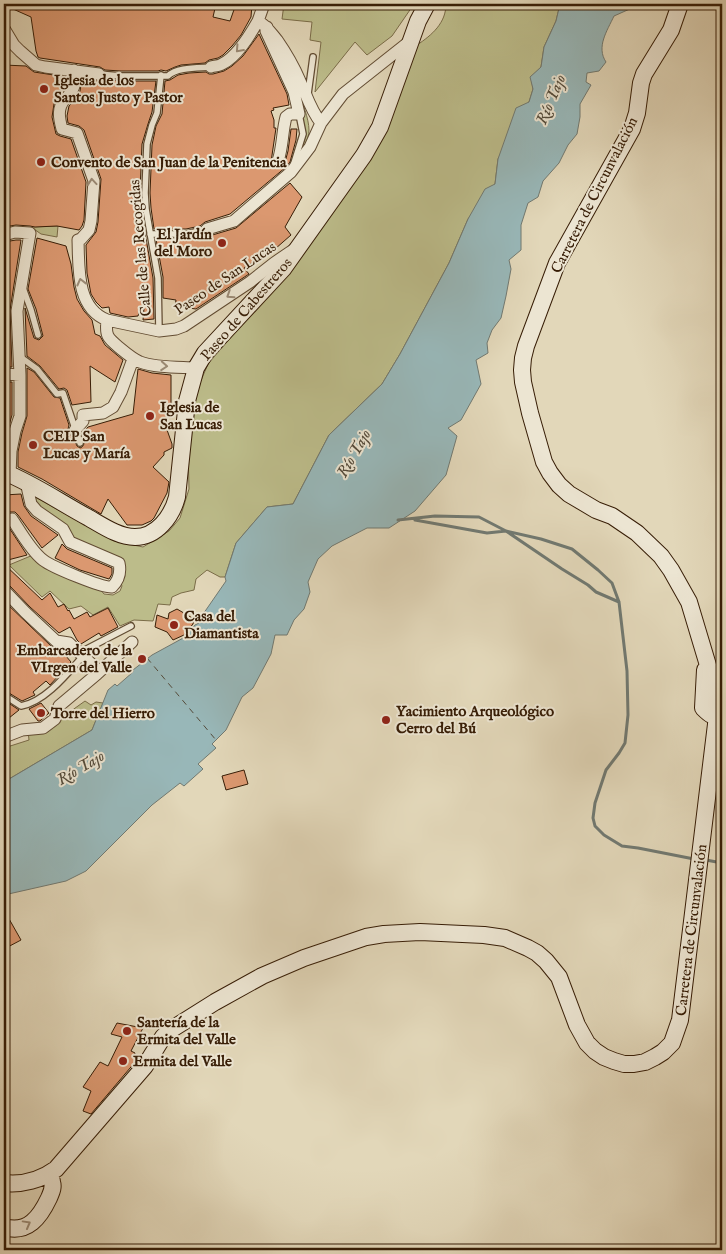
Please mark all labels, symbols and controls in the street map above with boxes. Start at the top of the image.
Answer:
one-way arrow [235,44,244,53]
place label: Iglesia de los Santos Justo y Pastor [54,71,183,107]
water label: Río Tajo [532,72,571,128]
marker: Iglesia de los Santos Justo y Pastor [38,83,50,95]
street label: Carretera de Circunvalación [547,114,642,277]
place label: Convento de San Juan de la Penitencia [51,153,287,172]
marker: Convento de San Juan de la Penitencia [35,156,47,168]
one-way arrow [87,178,98,186]
street label: Calle de las Recogidas [125,179,156,317]
place label: El Jardín del Moro [154,225,212,261]
street label: Paseo de San Lucas [171,237,280,320]
marker: El Jardín del Moro [216,237,228,249]
street label: Paseo de Cabestreros [196,254,296,365]
one-way arrow [76,277,87,286]
one-way arrow [227,289,236,298]
one-way arrow [161,360,169,371]
place label: Iglesia de San Lucas [160,398,223,434]
marker: Iglesia de San Lucas [144,410,156,422]
water label: Río Tajo [333,426,377,482]
place label: CEIP San Lucas y María [43,427,131,463]
marker: CEIP San Lucas y María [27,439,39,451]
place label: Casa del Diamantista [184,607,259,643]
marker: Casa del Diamantista [168,619,180,631]
place label: Embarcadero de la VIrgen del Valle [17,641,133,677]
marker: Embarcadero de la VIrgen del Valle [136,653,148,665]
place label: Yacimiento Arqueológico Cerro del Bú [396,702,554,738]
place label: Torre del Hierro [50,704,155,723]
marker: Torre del Hierro [35,707,47,719]
marker: Yacimiento Arqueológico Cerro del Bú [380,714,392,726]
water label: Río Tajo [53,747,109,791]
street label: Carretera de Circunvalación [672,843,711,1017]
place label: Santería de la Ermita del Valle [137,1013,236,1049]
marker: Santería de la Ermita del Valle [121,1025,133,1037]
place label: Ermita del Valle [133,1052,232,1071]
marker: Ermita del Valle [117,1055,129,1067]
one-way arrow [22,1220,31,1230]

